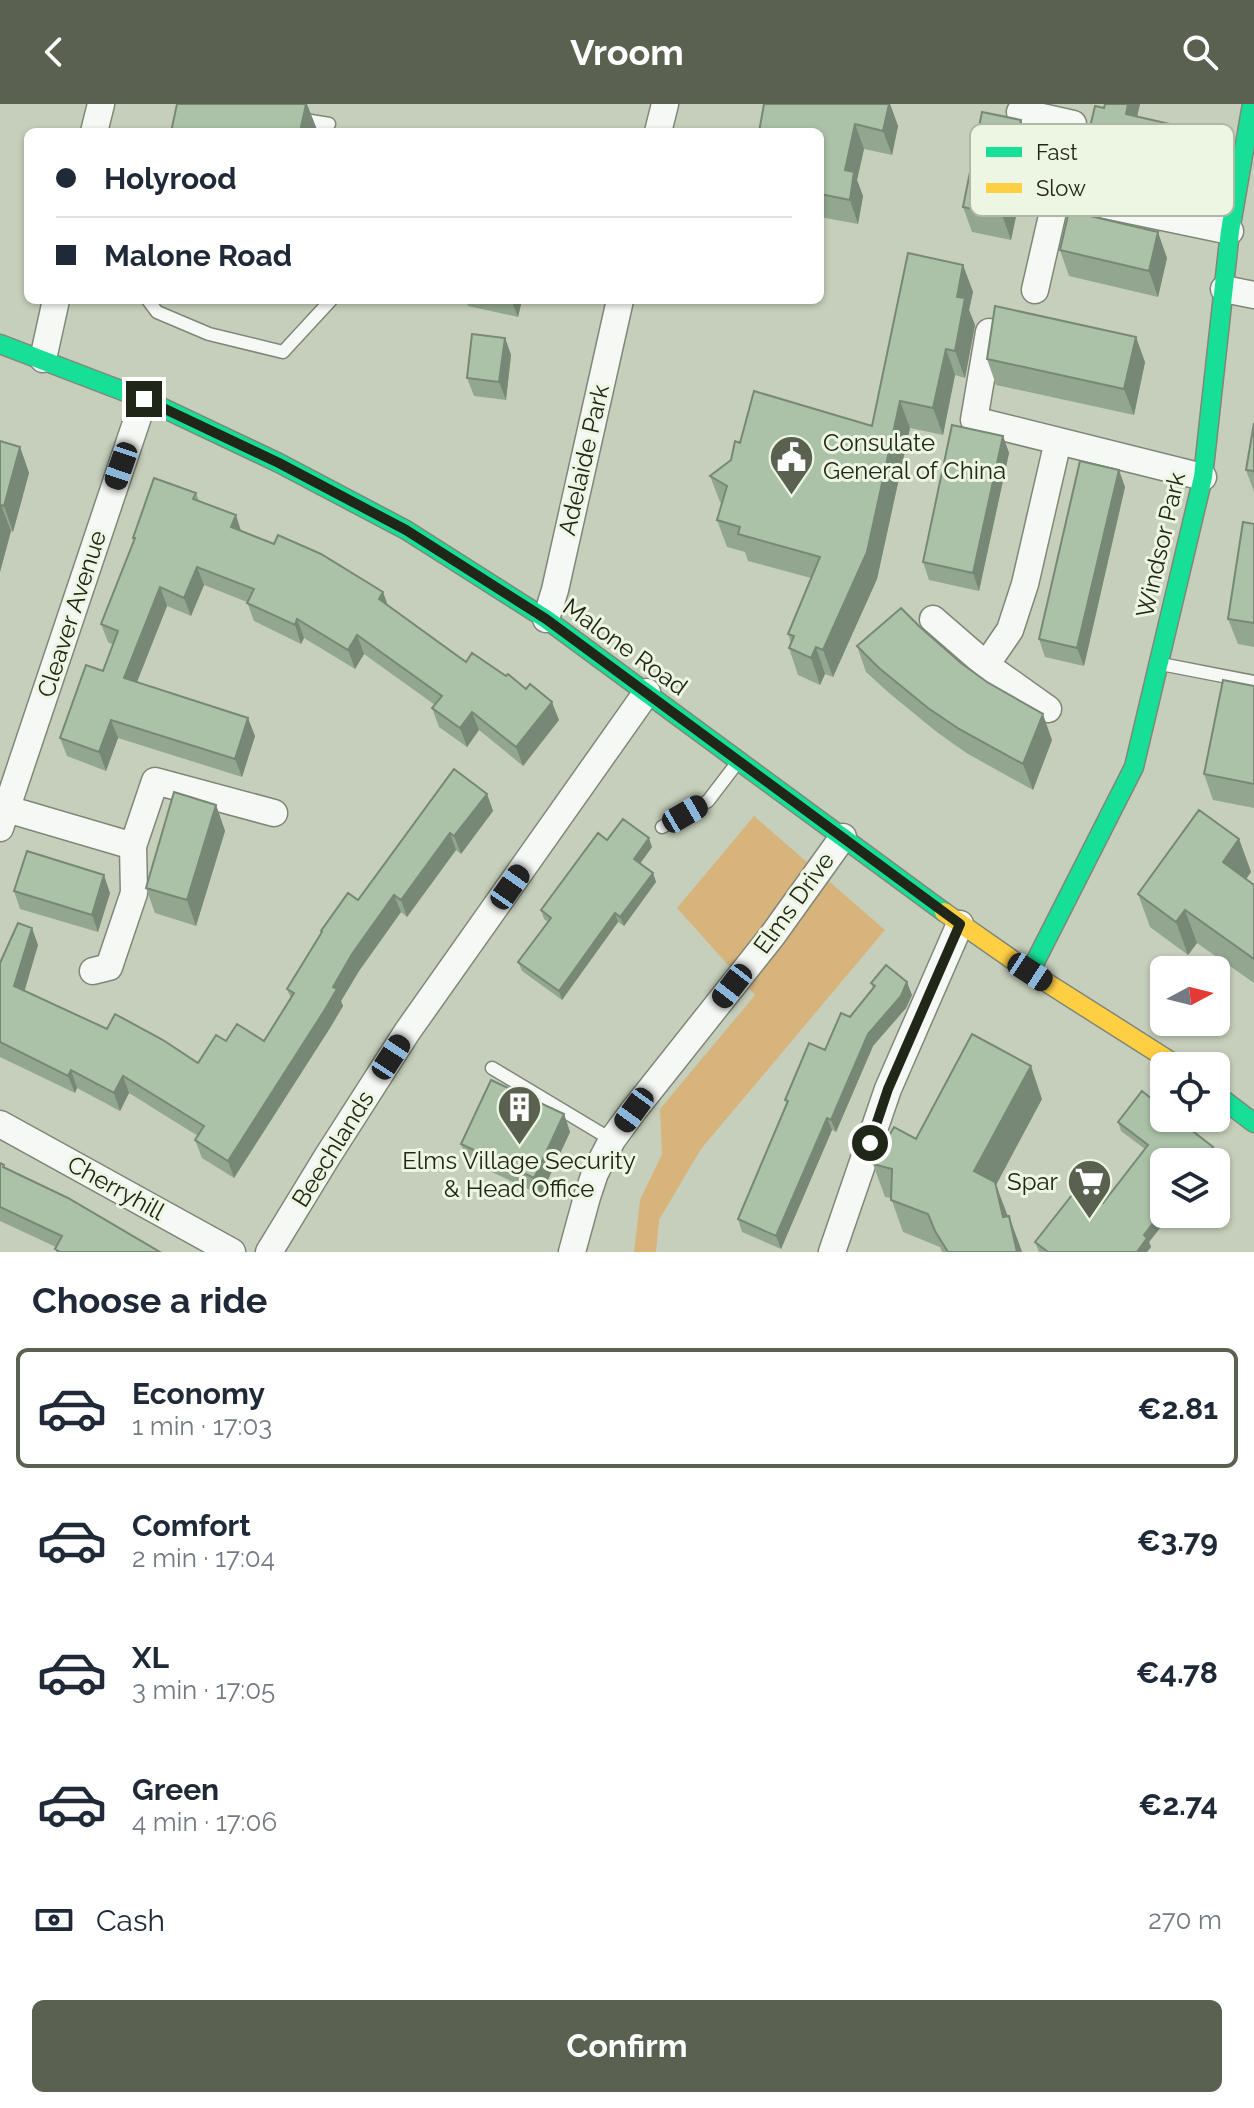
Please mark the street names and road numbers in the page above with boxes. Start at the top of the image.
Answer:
street label: Adelaide Park [552,381,615,538]
street label: Windsor Park [1130,469,1191,620]
street label: Cleaver Avenue [31,527,112,701]
street label: Malone Road [557,592,693,701]
street label: Elms Drive [747,846,840,959]
street label: Beechlands [285,1085,380,1212]
street label: Cherryhill [63,1149,170,1226]

